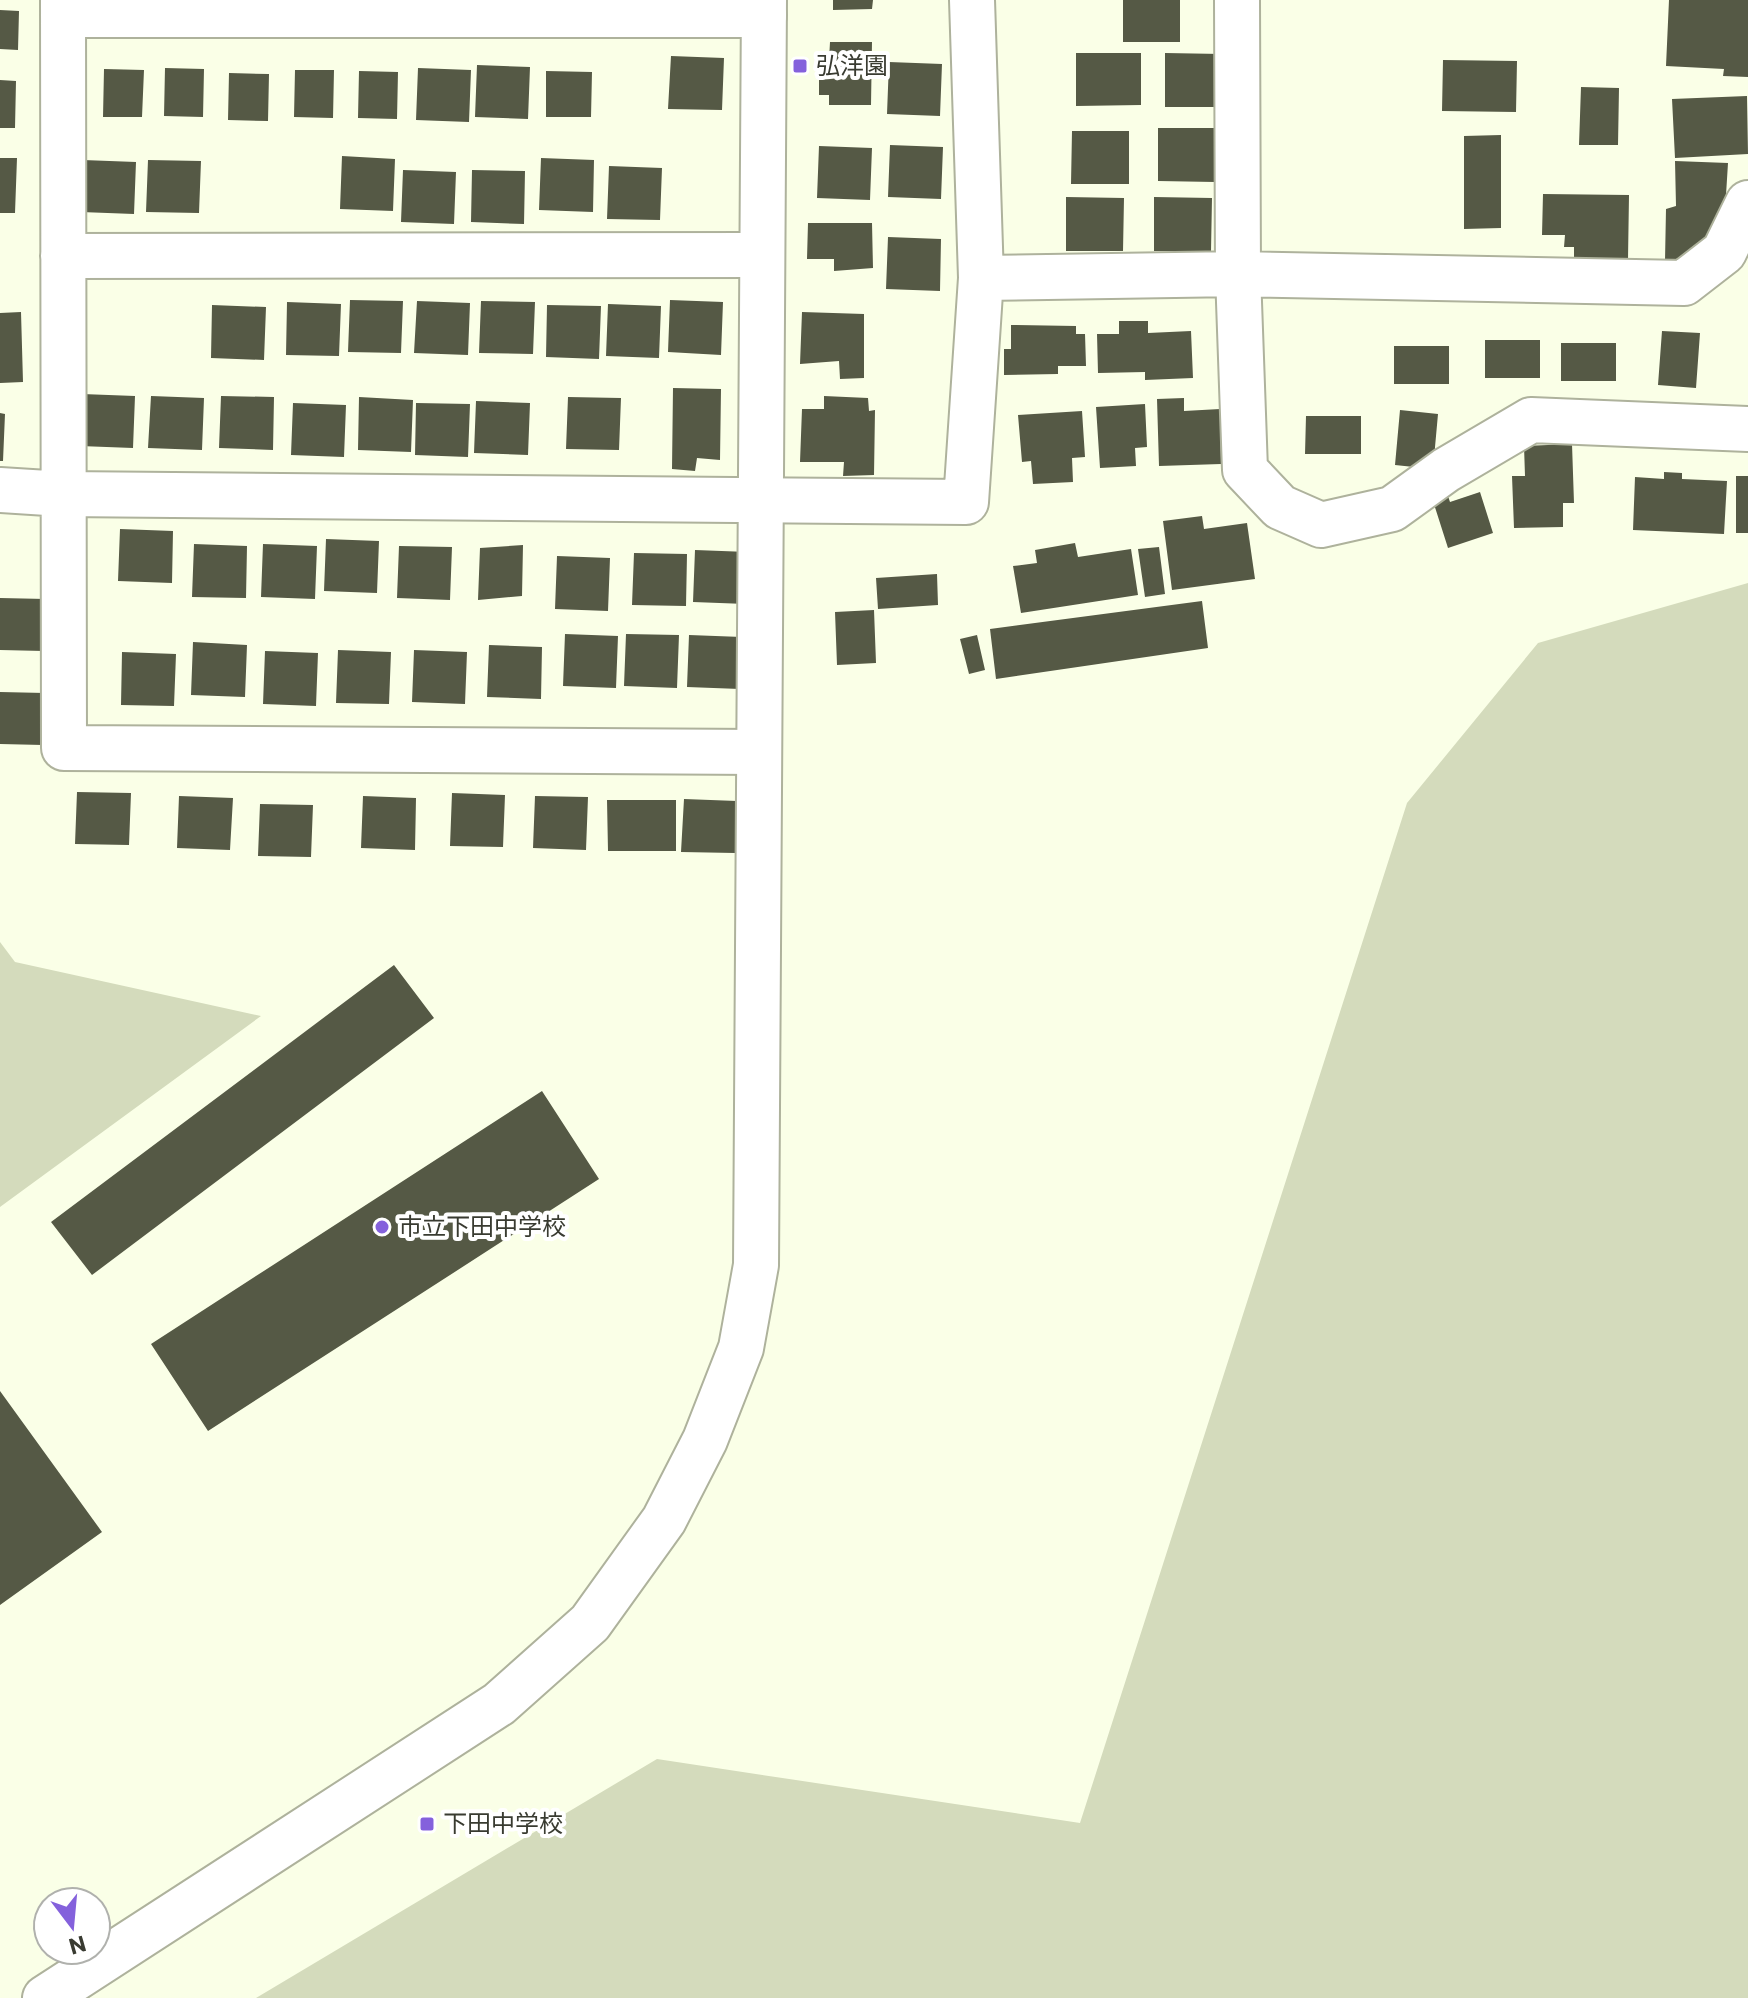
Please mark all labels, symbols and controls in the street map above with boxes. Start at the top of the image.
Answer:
place label: 弘洋園 [816,50,888,79]
marker: 弘洋園 [791,57,809,75]
place label: 市立下田中学校 [398,1211,566,1240]
marker: 市立下田中学校 [373,1218,391,1236]
place label: 下田中学校 [443,1808,563,1837]
marker: 下田中学校 [418,1815,436,1833]
north arrow [32,1886,112,1966]
text: N [66,1930,89,1961]

